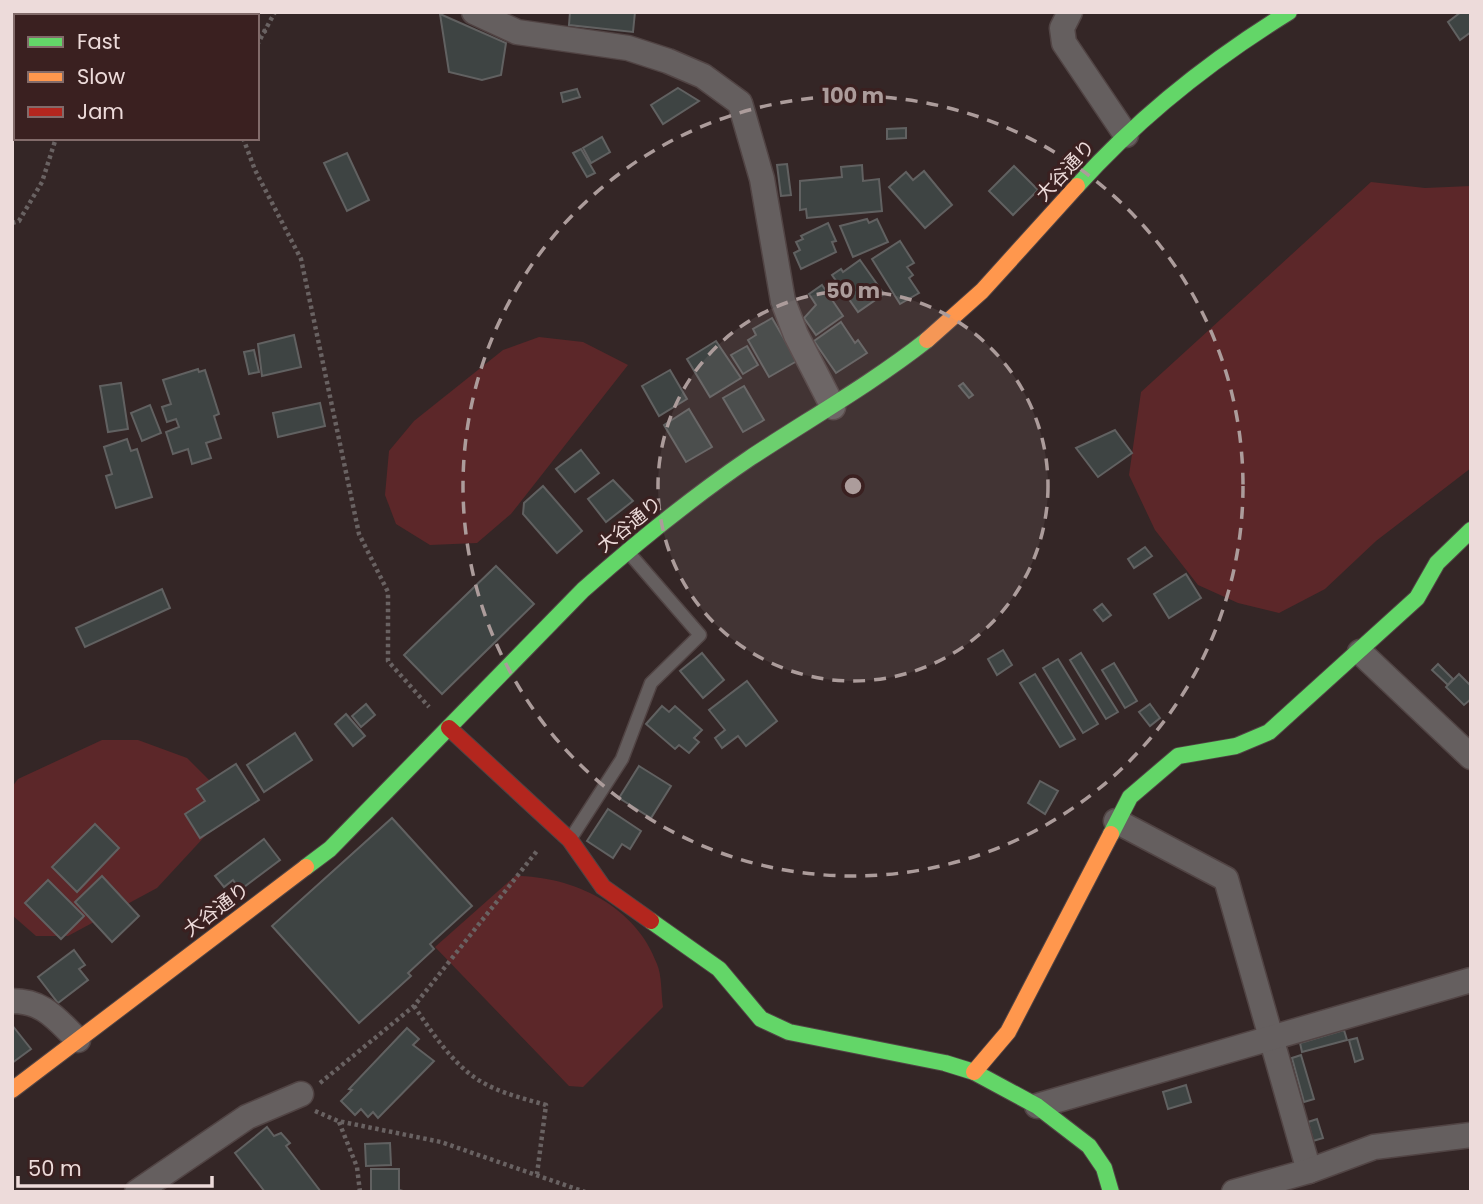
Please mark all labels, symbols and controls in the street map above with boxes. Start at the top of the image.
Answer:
legend [14,14,259,140]
text: Fast [77,27,120,56]
text: Slow [77,62,125,91]
text: 100 m [822,81,884,110]
text: Jam [77,97,124,126]
street label: 大谷通り [1030,133,1101,207]
text: 50 m [826,276,880,305]
centre of rings [841,474,865,498]
street label: 大谷通り [591,490,667,559]
street label: 大谷通り [178,876,255,943]
scale bar [18,1144,212,1188]
text: 50 m [28,1154,82,1183]

